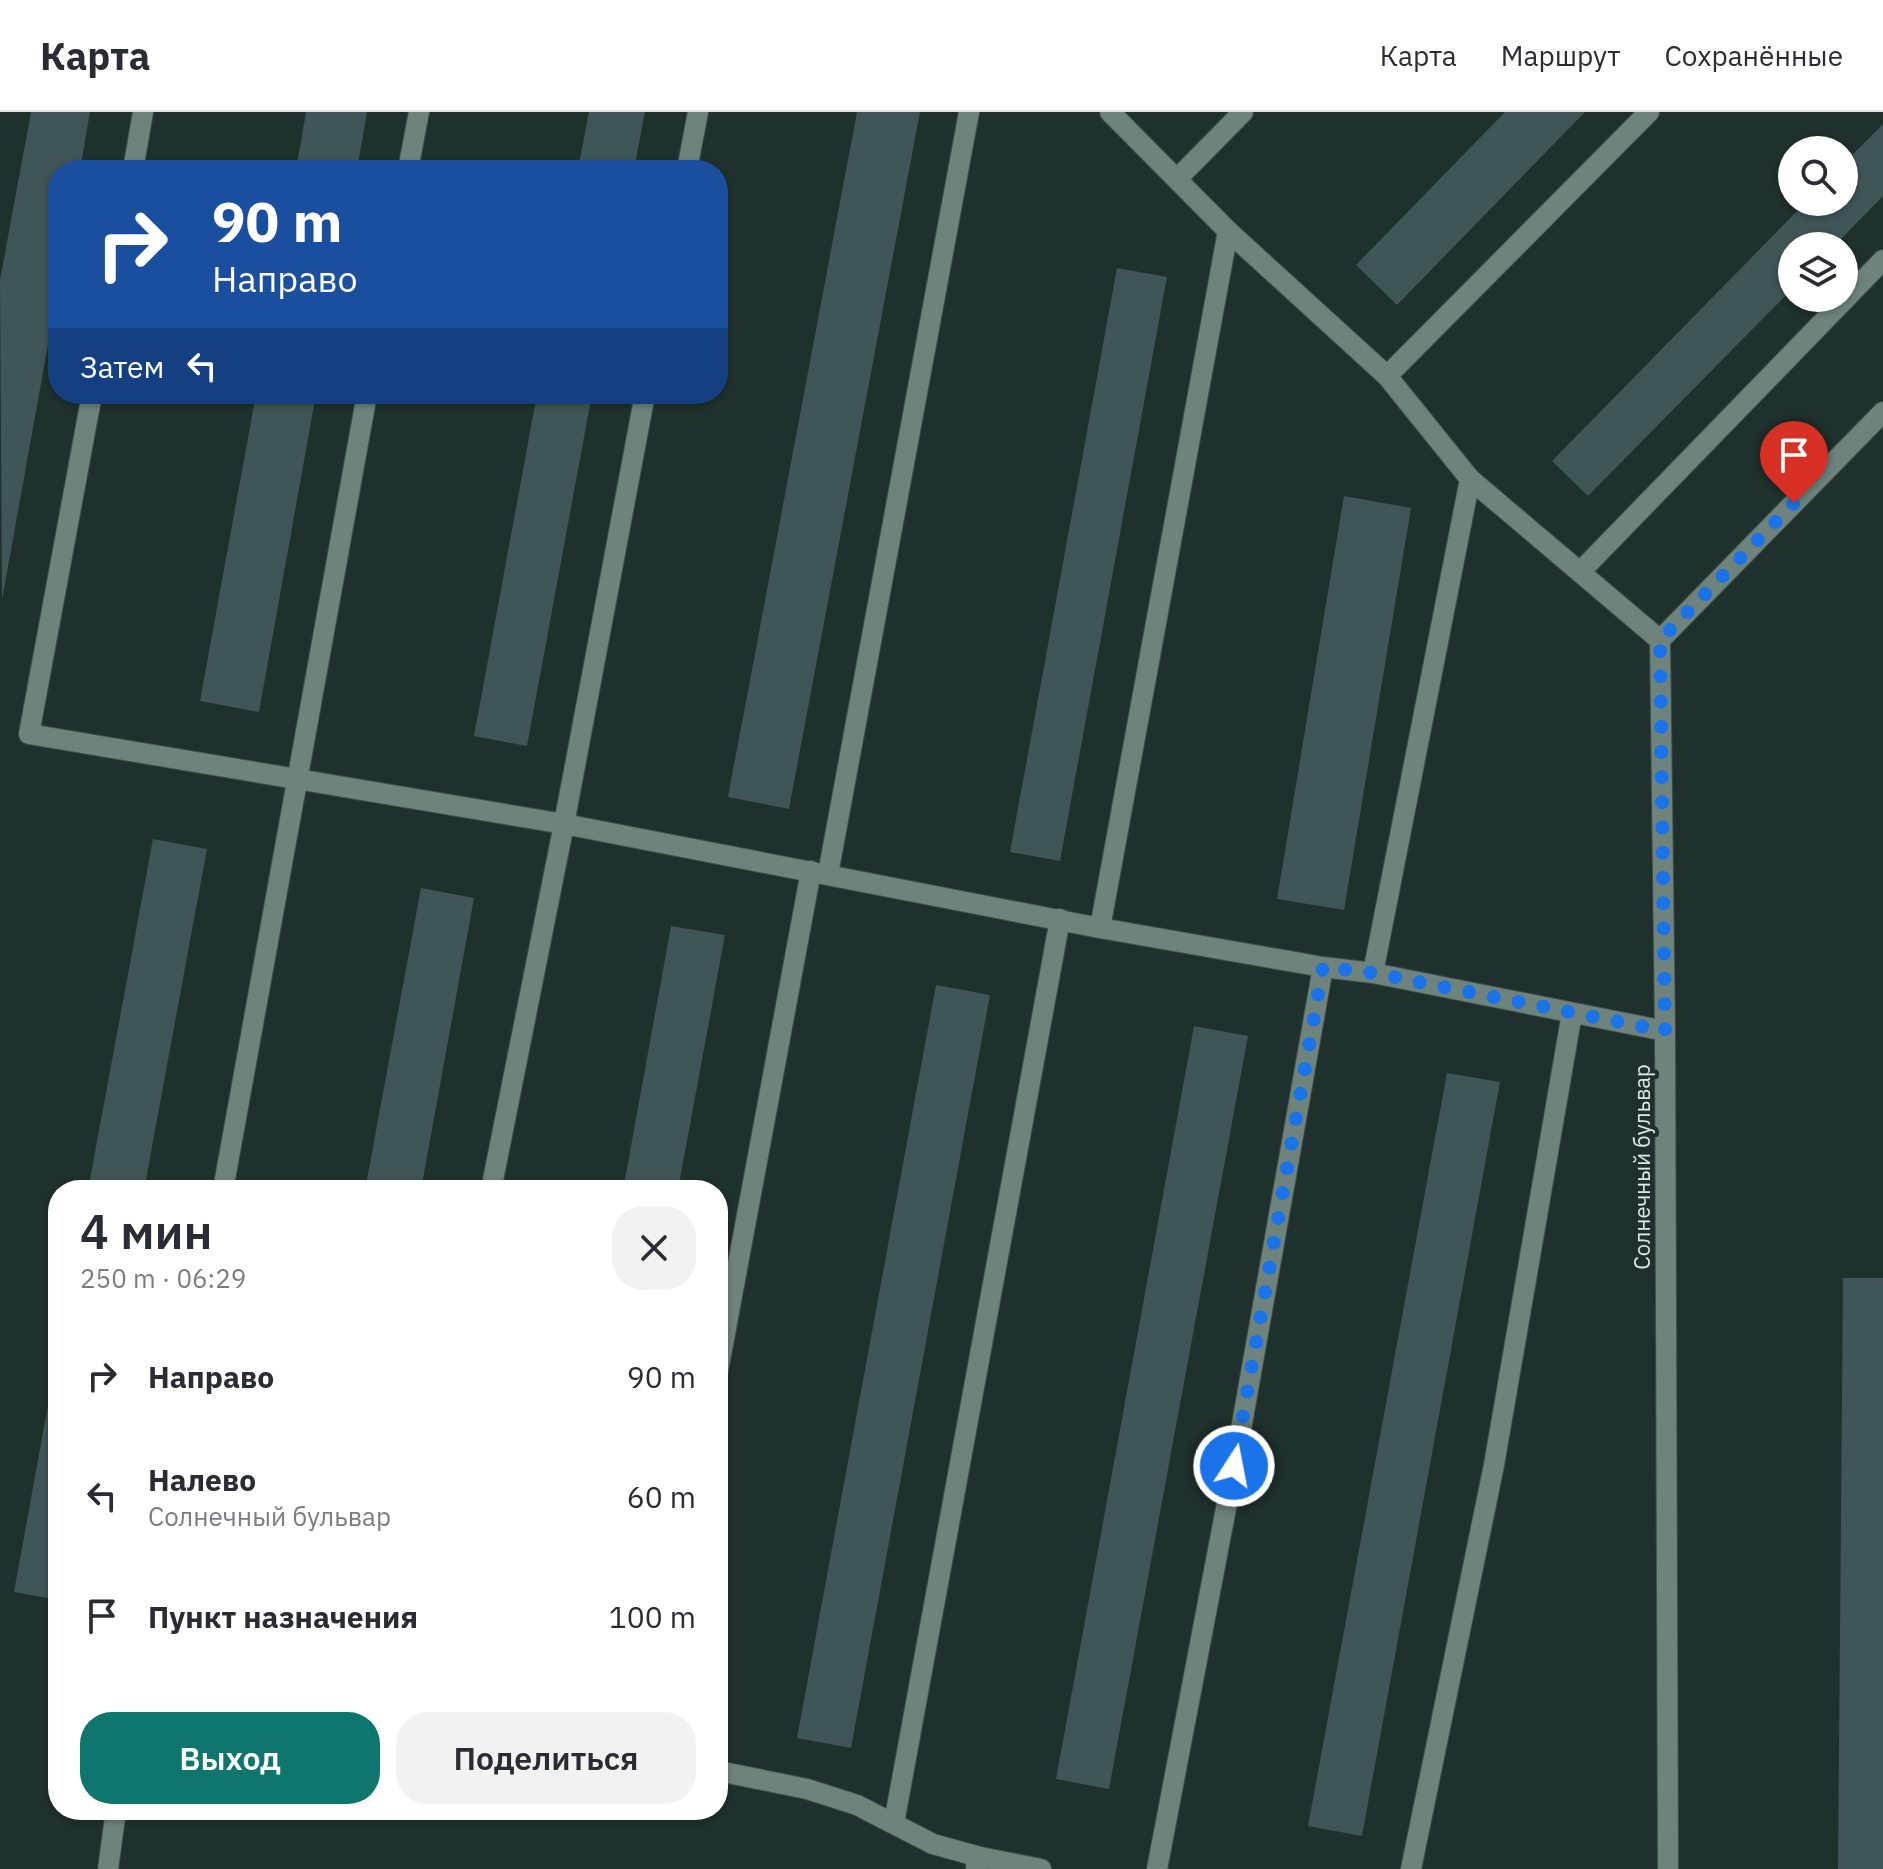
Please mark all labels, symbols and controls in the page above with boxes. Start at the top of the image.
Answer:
text: Карта [40,31,150,80]
text: Карта [1380,37,1457,74]
text: Маршрут [1501,37,1620,74]
text: Сохранённые [1664,37,1843,74]
map controls [1778,136,1858,312]
button: search [1778,136,1858,216]
text: 90 m [212,185,342,257]
icon: right [80,192,184,296]
button: layers [1778,232,1858,312]
text: Направо [212,255,358,302]
icon: left [180,344,224,388]
text: Затем [80,347,164,386]
pin [1760,421,1828,503]
icon: arrive [1772,433,1816,477]
street label: Солнечный бульвар [1627,1064,1656,1270]
text: 4 мин [80,1200,213,1262]
button: close [612,1206,696,1290]
text: 250 m · 06:29 [80,1261,246,1295]
icon: right [80,1354,124,1398]
text: Направо [148,1357,274,1396]
text: 90 m [627,1357,696,1396]
position arrow [1192,1424,1276,1508]
text: Налево [148,1460,256,1499]
icon: left [80,1474,124,1518]
text: 60 m [627,1477,696,1516]
text: Солнечный бульвар [148,1499,391,1533]
icon: arrive [80,1594,124,1638]
text: Пункт назначения [148,1597,418,1636]
text: 100 m [609,1597,696,1636]
button: Выход [80,1712,380,1804]
button: Поделиться [396,1712,696,1804]

